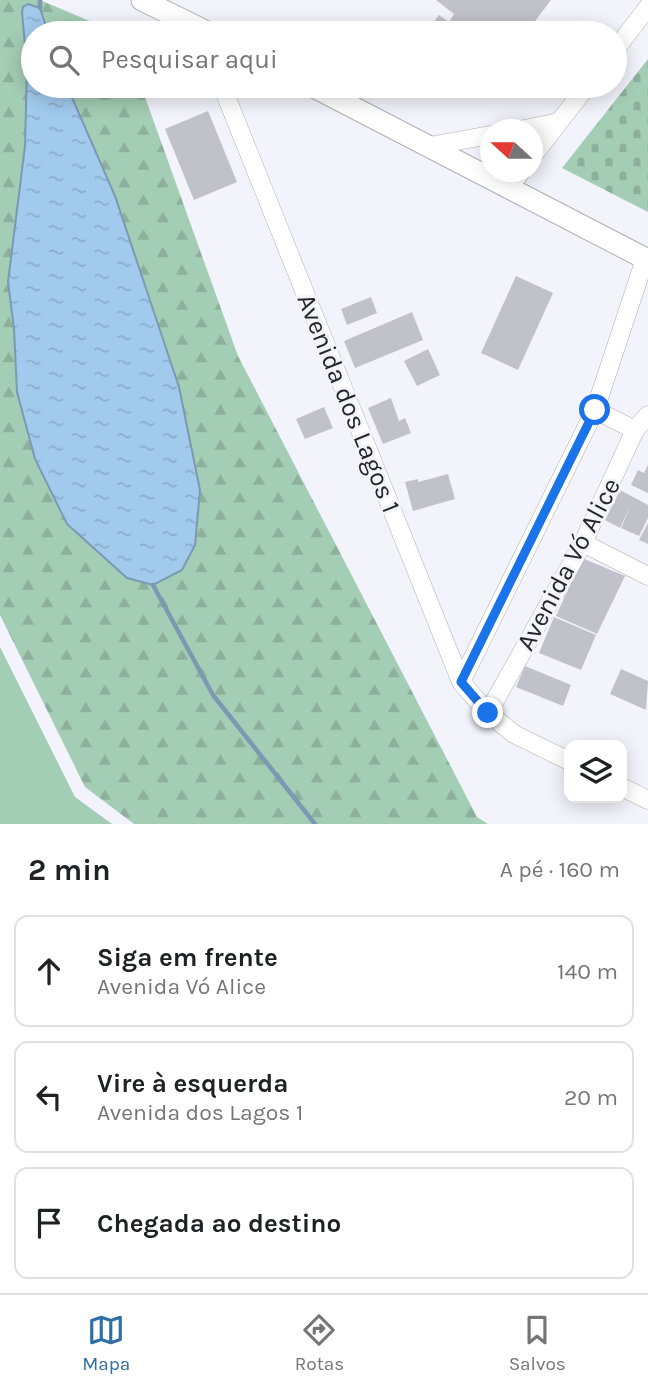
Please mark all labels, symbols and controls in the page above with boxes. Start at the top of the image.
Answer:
search box [21,21,627,98]
icon: search [45,41,83,79]
text: Pesquisar aqui [101,44,278,75]
north arrow [480,119,543,182]
street label: Avenida dos Lagos 1 [290,289,407,517]
route start [579,394,610,425]
street label: Avenida Vó Alice [510,473,627,656]
route end [472,697,503,728]
map controls [564,740,627,803]
button: layers [564,740,627,803]
text: 2 min [28,852,111,888]
text: A pé · 160 m [500,856,620,883]
text: Siga em frente [97,942,278,973]
icon: ahead [30,952,68,990]
text: 140 m [557,958,618,985]
text: Avenida Vó Alice [97,973,266,1000]
text: Vire à esquerda [97,1068,288,1099]
icon: left [30,1078,68,1116]
text: 20 m [564,1084,618,1111]
text: Avenida dos Lagos 1 [97,1099,303,1126]
icon: arrive [30,1204,68,1242]
text: Chegada ao destino [97,1208,341,1239]
tab: Mapa [82,1311,130,1375]
tab: Rotas [295,1311,344,1375]
tab: Salvos [509,1311,566,1375]

